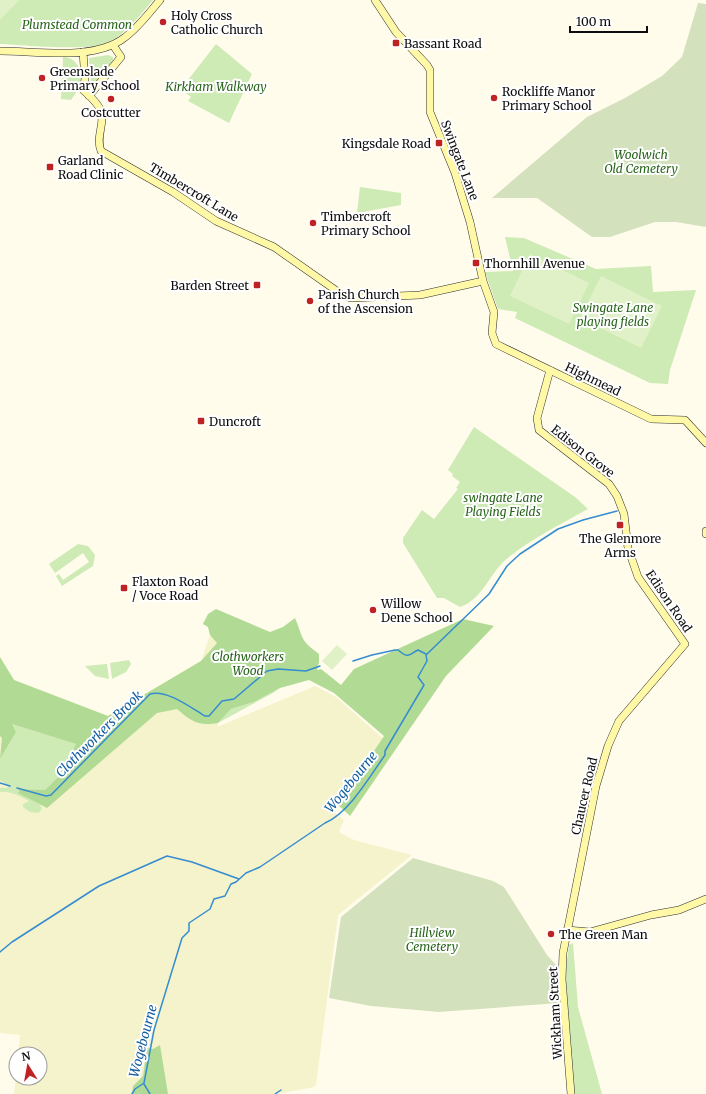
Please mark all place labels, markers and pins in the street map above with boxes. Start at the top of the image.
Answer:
place label: Holy Cross Catholic Church [171,8,263,37]
marker: Holy Cross Catholic Church [158,17,168,27]
place label: Bassant Road [404,36,482,51]
marker: Bassant Road [391,38,401,48]
place label: Greenslade Primary School [50,64,140,93]
marker: Greenslade Primary School [37,73,47,83]
place label: Rockliffe Manor Primary School [502,84,596,113]
marker: Rockliffe Manor Primary School [489,93,499,103]
marker: Costcutter [106,94,116,104]
place label: Costcutter [81,105,141,120]
place label: Kingsdale Road [342,136,431,151]
marker: Kingsdale Road [434,138,444,148]
place label: Garland Road Clinic [58,153,123,182]
marker: Garland Road Clinic [45,162,55,172]
place label: Timbercroft Primary School [321,209,411,238]
marker: Timbercroft Primary School [308,218,318,228]
place label: Thornhill Avenue [484,256,585,271]
marker: Thornhill Avenue [471,258,481,268]
place label: Barden Street [170,278,249,293]
marker: Barden Street [252,280,262,290]
place label: Parish Church of the Ascension [318,287,413,316]
marker: Parish Church of the Ascension [305,296,315,306]
place label: Duncroft [209,414,261,429]
marker: Duncroft [196,416,206,426]
marker: The Glenmore Arms [615,520,625,530]
place label: The Glenmore Arms [579,531,661,560]
place label: Flaxton Road / Voce Road [132,574,208,603]
marker: Flaxton Road / Voce Road [119,583,129,593]
place label: Willow Dene School [380,596,453,625]
marker: Willow Dene School [368,605,378,615]
place label: The Green Man [559,927,648,942]
marker: The Green Man [546,929,556,939]

